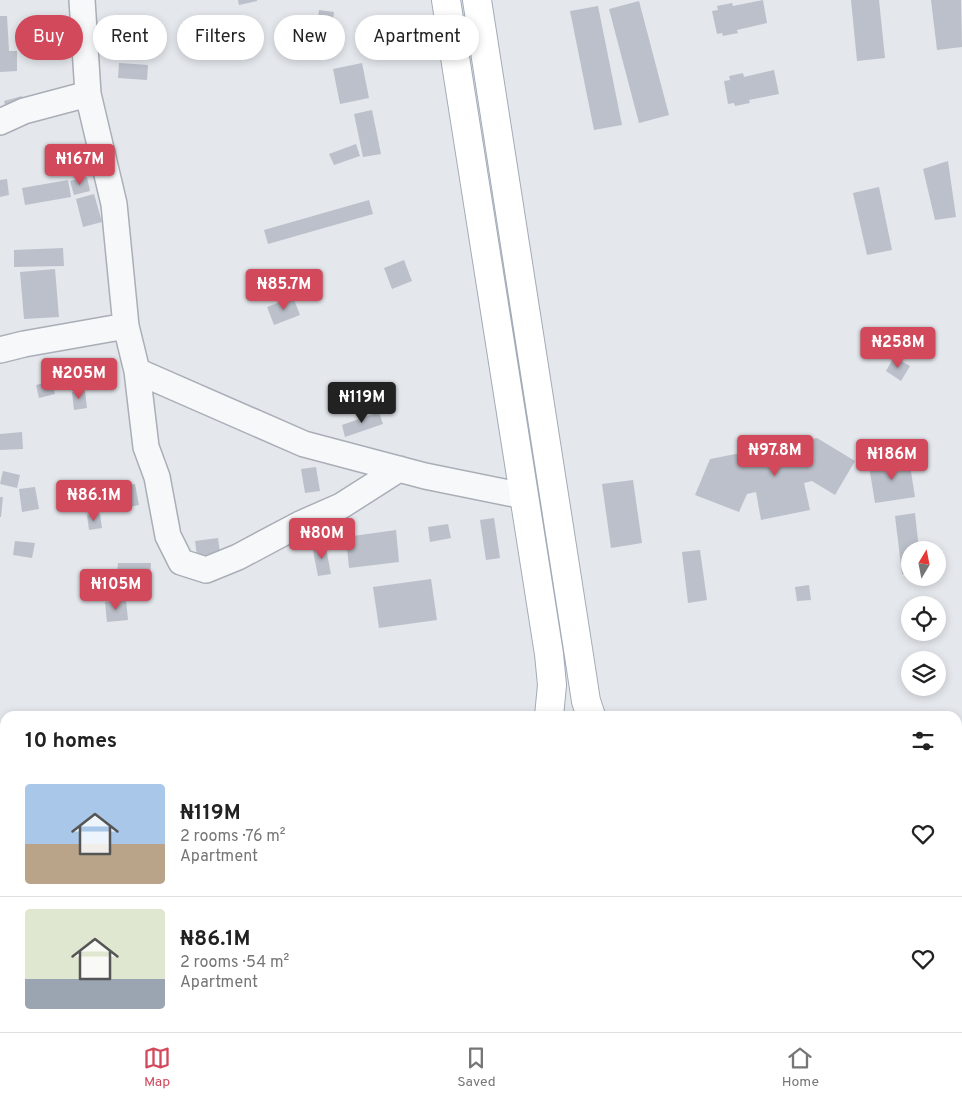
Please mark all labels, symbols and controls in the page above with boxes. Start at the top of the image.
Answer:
chip: Buy [15,15,83,60]
chip: Rent [93,15,167,60]
chip: Filters [177,15,264,60]
chip: New [274,15,345,60]
chip: Apartment [355,15,479,60]
pin: ₦167M [45,144,115,186]
text: ₦167M [56,150,104,170]
pin: ₦85.7M [243,268,325,311]
text: ₦85.7M [257,275,311,295]
pin: ₦258M [863,326,933,369]
text: ₦258M [871,333,925,353]
pin: ₦205M [44,358,114,400]
text: ₦205M [52,364,106,384]
pin: ₦119M [327,382,397,424]
text: ₦119M [339,388,385,408]
pin: ₦97.8M [734,434,816,477]
pin: ₦186M [857,438,927,481]
text: ₦97.8M [748,441,802,461]
text: ₦186M [867,445,917,465]
pin: ₦86.1M [53,480,135,522]
text: ₦86.1M [67,486,121,506]
pin: ₦80M [292,518,352,560]
text: ₦80M [300,524,344,544]
north arrow [901,541,946,586]
map controls [901,541,946,696]
pin: ₦105M [81,568,151,611]
text: ₦105M [91,575,141,595]
button: locate [901,596,946,641]
button: layers [901,651,946,696]
icon: filters [909,727,937,755]
text: 10 homes [25,728,117,755]
text: ₦119M [180,800,241,827]
icon: home [65,804,125,864]
icon: heart [909,820,937,848]
text: 2 rooms · 76 m² [180,827,286,847]
text: Apartment [180,847,258,867]
text: ₦86.1M [180,926,251,953]
icon: home [65,929,125,989]
icon: heart [909,945,937,973]
text: 2 rooms · 54 m² [180,953,289,973]
text: Apartment [180,973,258,993]
tab: Map [143,1044,171,1091]
tab: Saved [457,1044,496,1091]
tab: Home [782,1044,819,1091]

